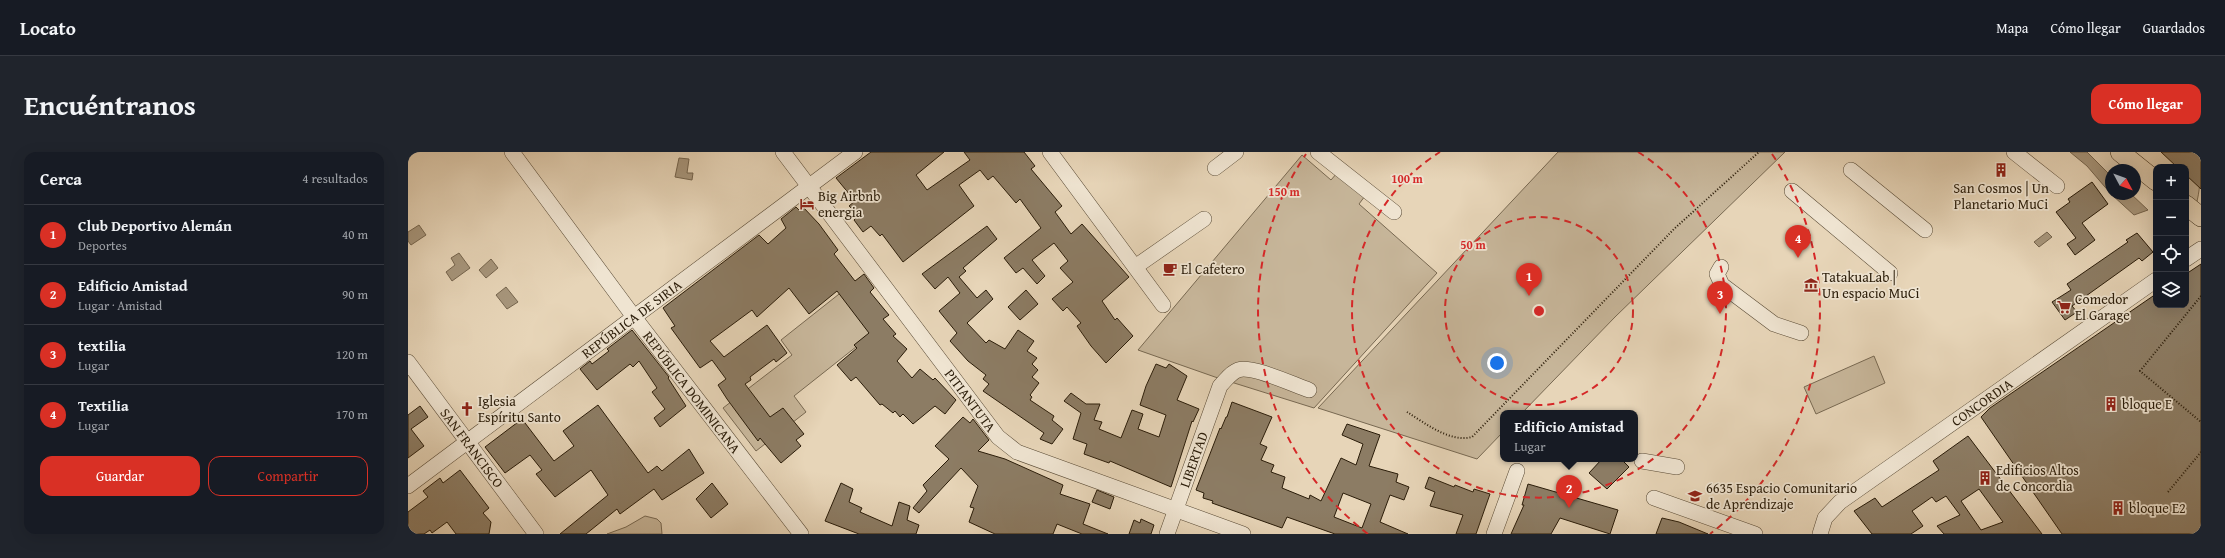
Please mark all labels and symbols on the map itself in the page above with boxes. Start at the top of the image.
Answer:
building icon: San Cosmos | Un Planetario MuCi [1993,162,2009,178]
north arrow [2105,164,2141,200]
text: 100 m [1391,170,1424,187]
place label: San Cosmos | Un Planetario MuCi [1953,178,2049,214]
text: 150 m [1268,183,1301,200]
place label: Big Airbnb energia [818,186,880,222]
hotel icon: Big Airbnb energia [799,196,815,212]
pin: 4 [1785,225,1811,258]
text: 50 m [1460,236,1486,253]
place label: El Cafetero [1181,259,1245,279]
cafe icon: El Cafetero [1162,261,1178,277]
pin: 1 [1516,263,1542,296]
place label: TatakuaLab | Un espacio MuCi [1822,267,1919,303]
street label: REPÚBLICA DE SIRIA [577,275,686,363]
museum icon: TatakuaLab | Un espacio MuCi [1803,277,1819,293]
pin: 3 [1707,281,1733,314]
place label: Comedor El Garage [2075,289,2130,325]
supermarket icon: Comedor El Garage [2056,299,2072,315]
centre of rings [1532,304,1546,318]
street label: REPÚBLICA DOMINICANA [638,327,746,458]
your location [1487,353,1507,373]
street label: PITIANTUTA [940,365,1001,436]
street label: CONCORDIA [1947,374,2017,431]
place label: Iglesia Espíritu Santo [478,391,561,427]
place label: bloque E [2122,394,2172,414]
building icon: bloque E [2103,396,2119,412]
church icon: Iglesia Espíritu Santo [459,401,475,417]
street label: SAN FRANCISCO [435,404,508,492]
street label: LIBERTAD [1174,429,1213,490]
place label: Edificios Altos de Concordia [1996,460,2079,496]
building icon: Edificios Altos de Concordia [1977,470,1993,486]
pin: 2 [1556,475,1582,508]
place label: 6635 Espacio Comunitario de Aprendizaje [1706,478,1857,514]
school or university icon: 6635 Espacio Comunitario de Aprendizaje [1687,488,1703,504]
place label: bloque E2 [2129,498,2186,518]
building icon: bloque E2 [2110,500,2126,516]

